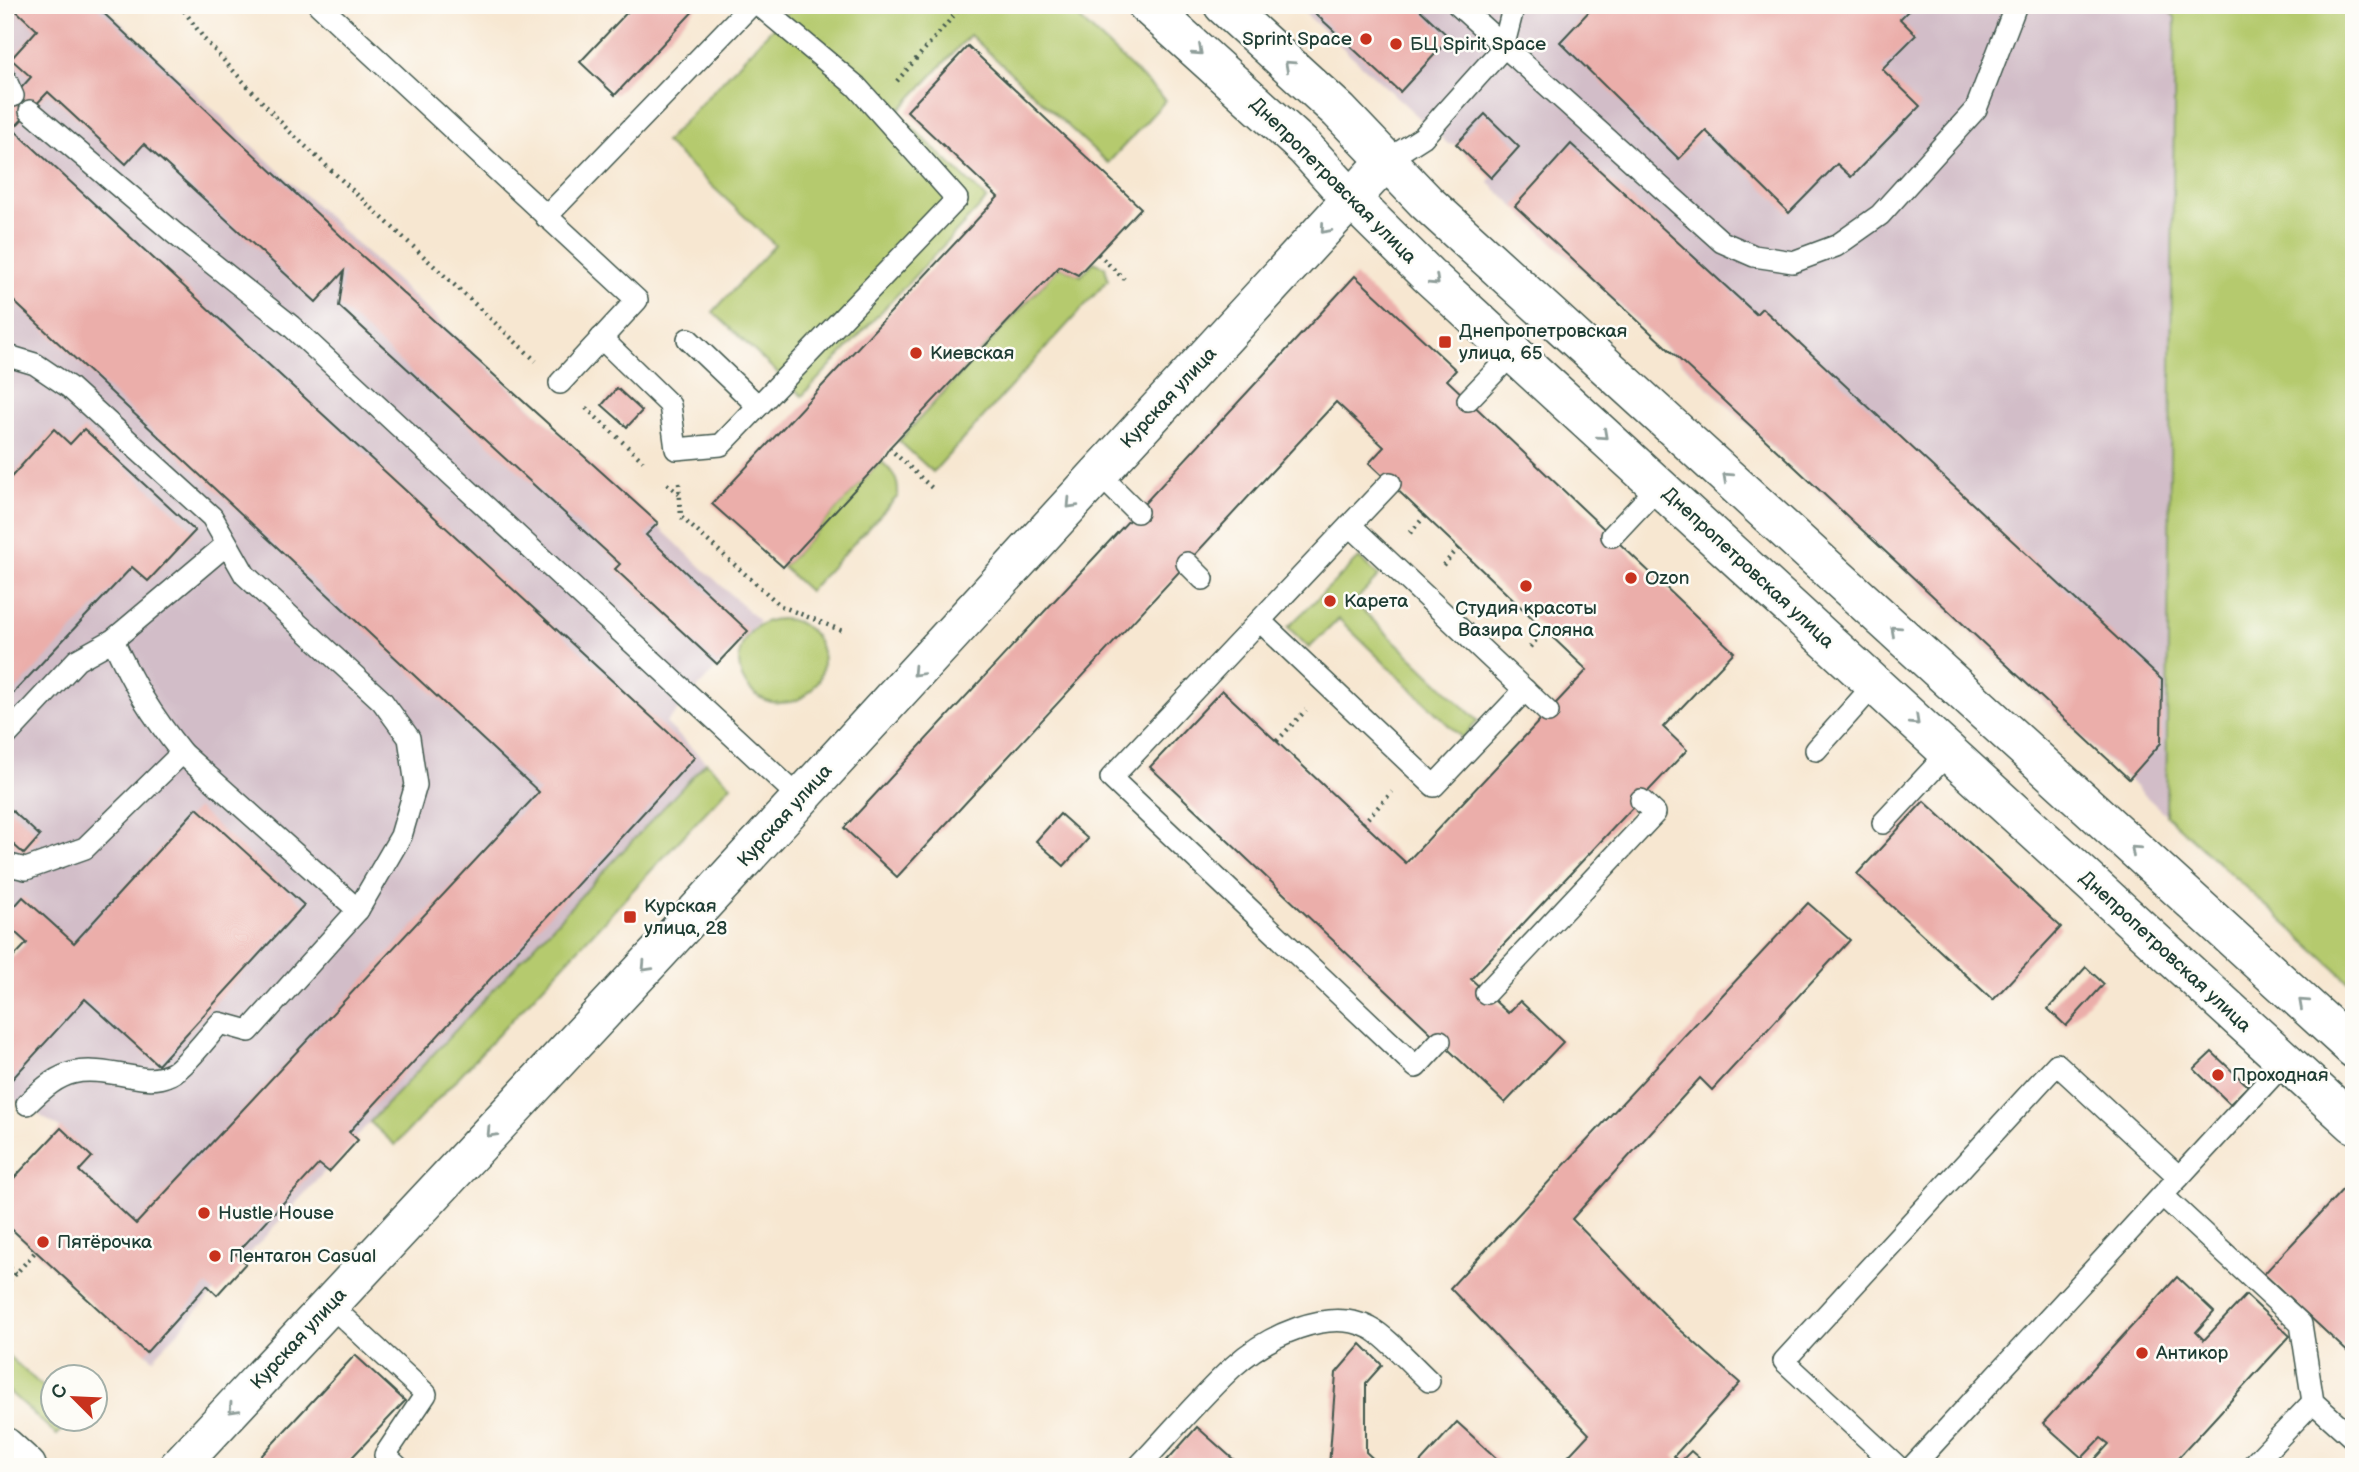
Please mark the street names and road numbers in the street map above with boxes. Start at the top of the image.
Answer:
street label: Днепропетровская улица [1245,93,1421,269]
street label: Курская улица [1116,342,1222,454]
street label: Днепропетровская улица [1658,483,1838,653]
street label: Курская улица [733,760,837,872]
street label: Днепропетровская улица [2075,867,2255,1037]
street label: Курская улица [246,1283,352,1395]

